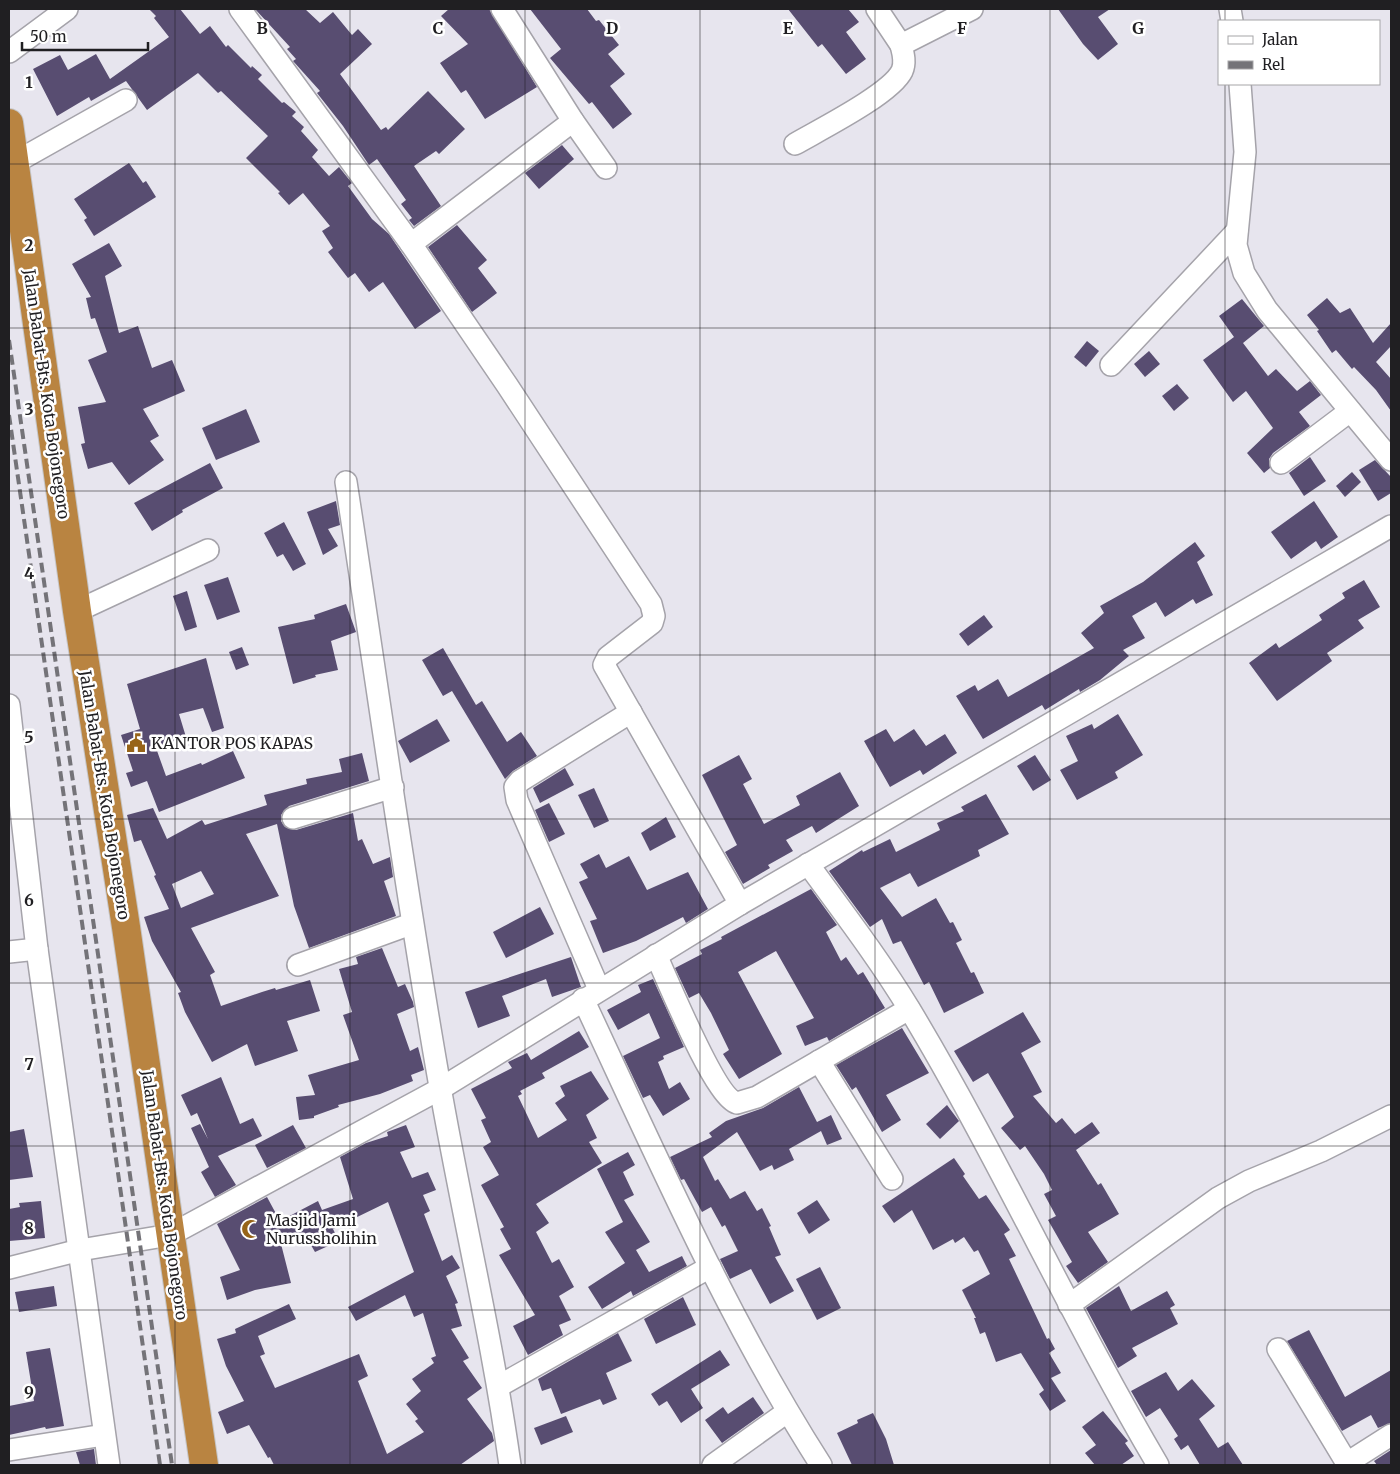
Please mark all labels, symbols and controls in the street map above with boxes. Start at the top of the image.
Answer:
text: B [256,18,268,38]
text: C [433,18,443,38]
text: D [606,18,618,38]
text: E [783,18,794,38]
text: F [957,18,967,38]
text: G [1132,18,1144,38]
scale bar [22,20,149,52]
legend [1218,20,1380,85]
text: 50 m [30,27,67,46]
text: Jalan [1261,30,1298,49]
text: Rel [1262,55,1285,74]
text: 1 [25,72,33,92]
text: 2 [24,235,34,255]
street label: Jalan Babat-Bts. Kota Bojonegoro [19,267,74,520]
text: 3 [24,399,34,419]
text: 4 [24,563,34,583]
street label: Jalan Babat-Bts. Kota Bojonegoro [75,668,135,921]
text: 5 [24,727,34,747]
public building icon: KANTOR POS KAPAS [125,732,147,754]
place label: KANTOR POS KAPAS [151,733,313,753]
text: 6 [24,890,34,910]
text: 7 [24,1054,34,1074]
street label: Jalan Babat-Bts. Kota Bojonegoro [137,1068,192,1321]
place label: Masjid Jami Nurussholihin [266,1210,377,1248]
text: 8 [24,1218,34,1238]
mosque icon: Masjid Jami Nurussholihin [240,1218,262,1240]
text: 9 [24,1382,34,1402]

